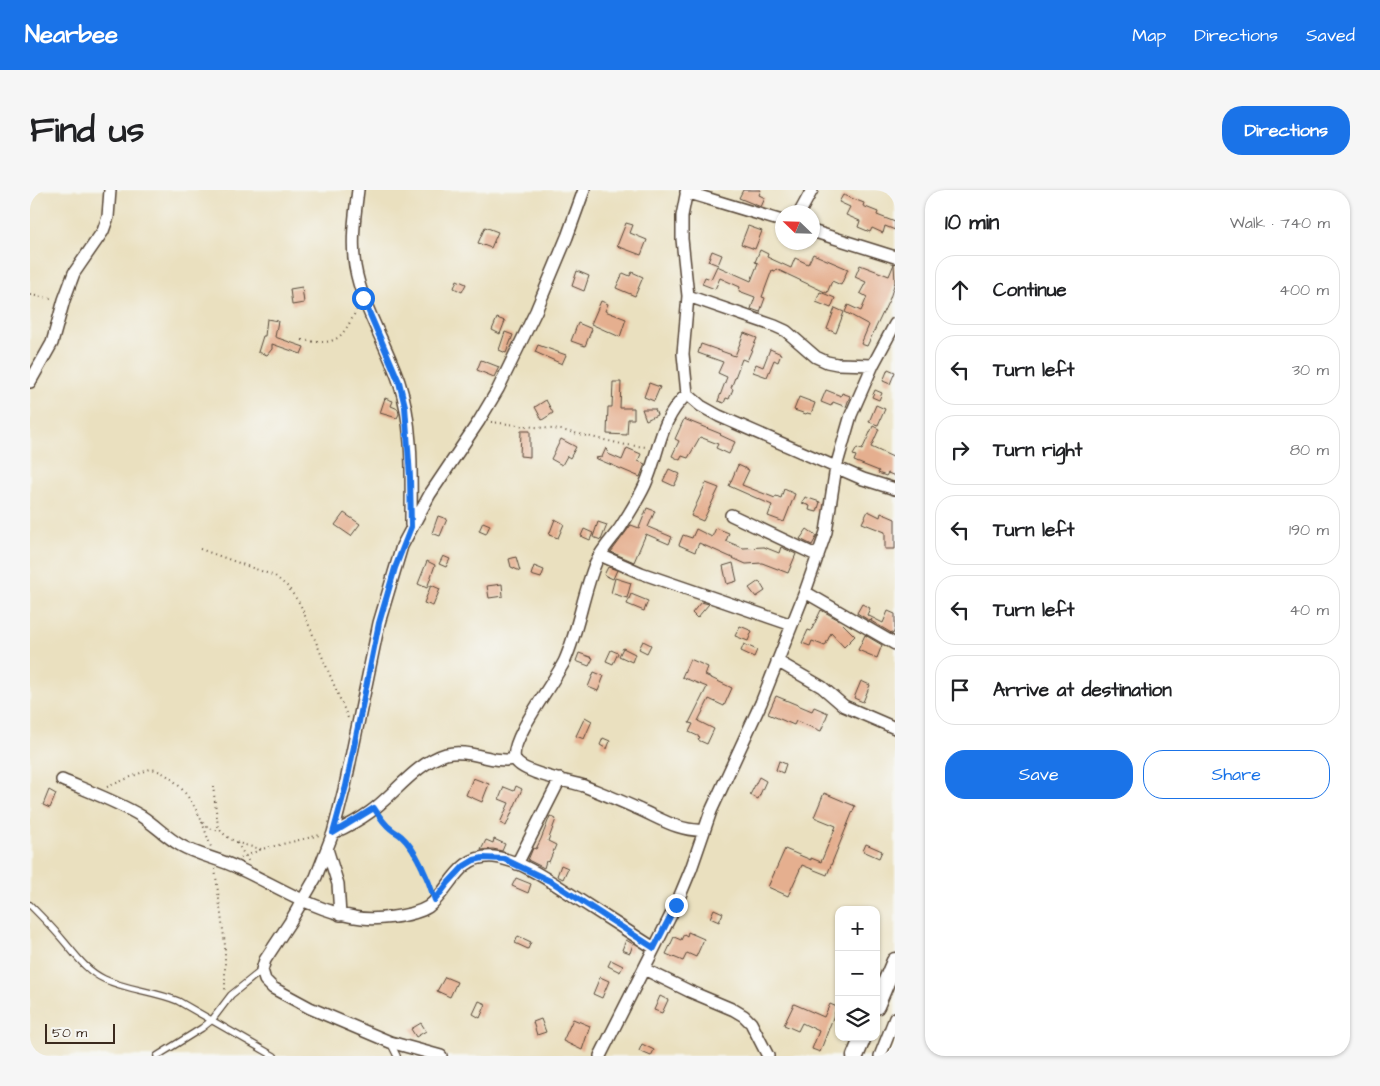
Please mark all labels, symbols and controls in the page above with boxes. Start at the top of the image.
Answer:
text: Nearbee [25,18,118,52]
text: Map [1132,23,1166,48]
text: Directions [1194,23,1278,48]
text: Saved [1306,23,1355,48]
text: Find us [30,106,144,155]
button: Directions [1222,106,1350,155]
north arrow [775,205,820,250]
text: 10 min [945,208,999,237]
text: Walk · 740 m [1230,212,1330,234]
icon: ahead [946,276,974,304]
text: Continue [993,277,1067,304]
text: 400 m [1279,279,1329,301]
route start [352,287,375,310]
icon: left [946,356,974,384]
text: Turn left [993,357,1074,384]
text: 30 m [1292,359,1329,381]
icon: right [946,436,974,464]
text: Turn right [993,437,1082,464]
text: 80 m [1290,439,1329,461]
icon: left [946,516,974,544]
text: Turn left [993,517,1074,544]
text: 190 m [1289,519,1329,541]
icon: left [946,596,974,624]
text: Turn left [993,597,1074,624]
text: 40 m [1289,599,1329,621]
icon: arrive [946,676,974,704]
text: Arrive at destination [993,677,1172,704]
button: Save [945,750,1133,799]
button: Share [1143,750,1330,799]
route end [665,894,688,917]
map controls [835,906,880,1041]
button: + [835,906,880,951]
button: − [835,951,880,996]
button: layers [835,996,880,1041]
scale bar [45,1021,115,1044]
text: 50 m [52,1023,87,1043]

